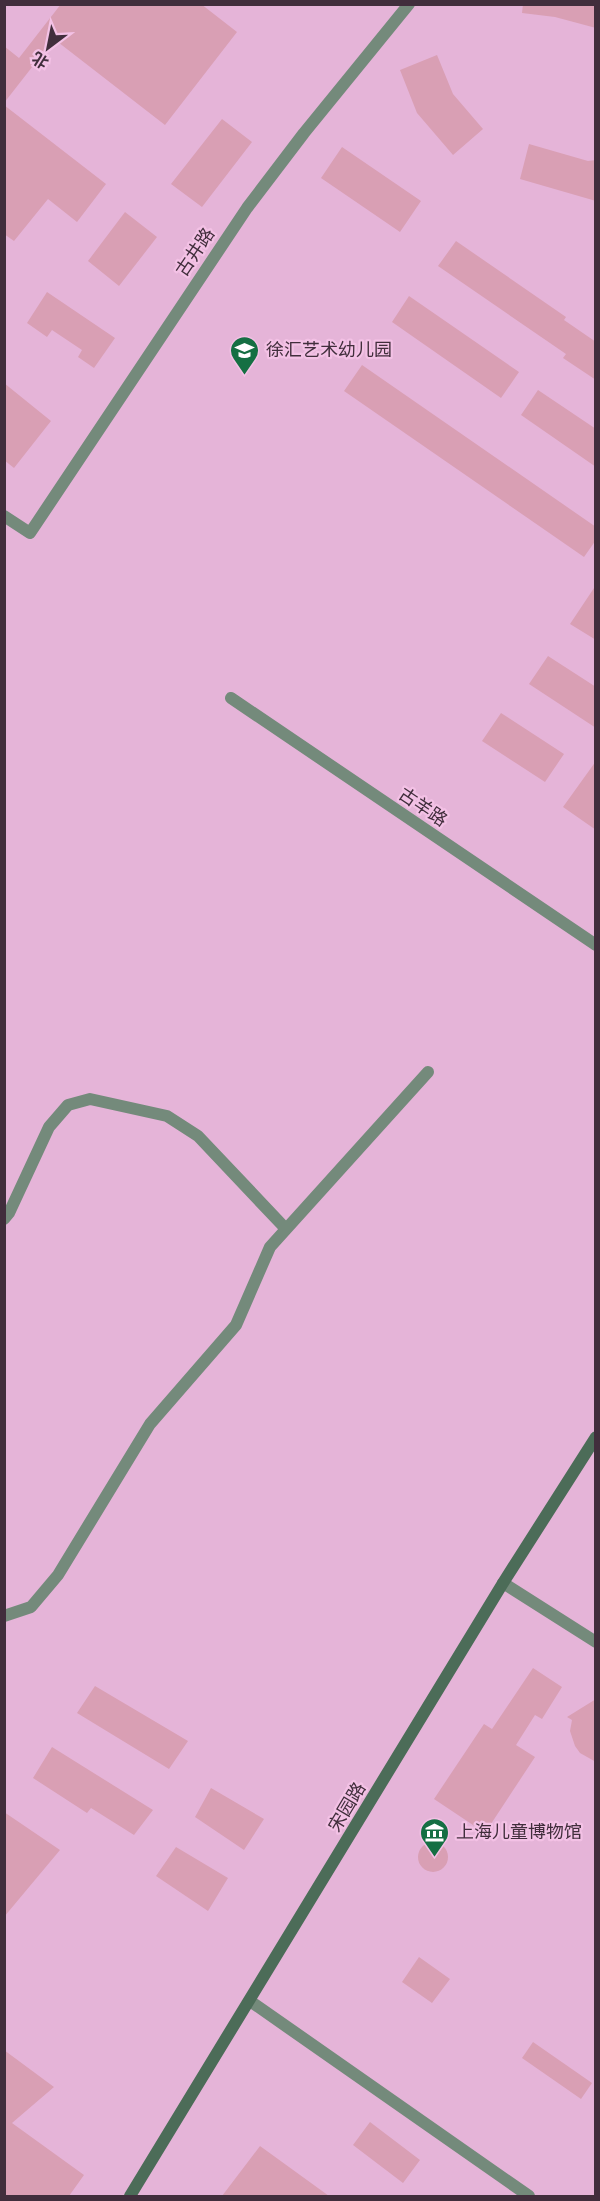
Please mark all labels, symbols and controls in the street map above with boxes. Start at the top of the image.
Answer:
north arrow [18,18,78,78]
text: 北 [29,49,52,72]
street label: 古井路 [172,224,218,280]
school or university icon: 徐汇艺术幼儿园 [229,334,261,376]
place label: 徐汇艺术幼儿园 [266,340,392,360]
street label: 古羊路 [395,784,451,830]
street label: 宋园路 [325,1779,369,1835]
museum icon: 上海儿童博物馆 [419,1816,451,1858]
place label: 上海儿童博物馆 [456,1822,582,1842]

